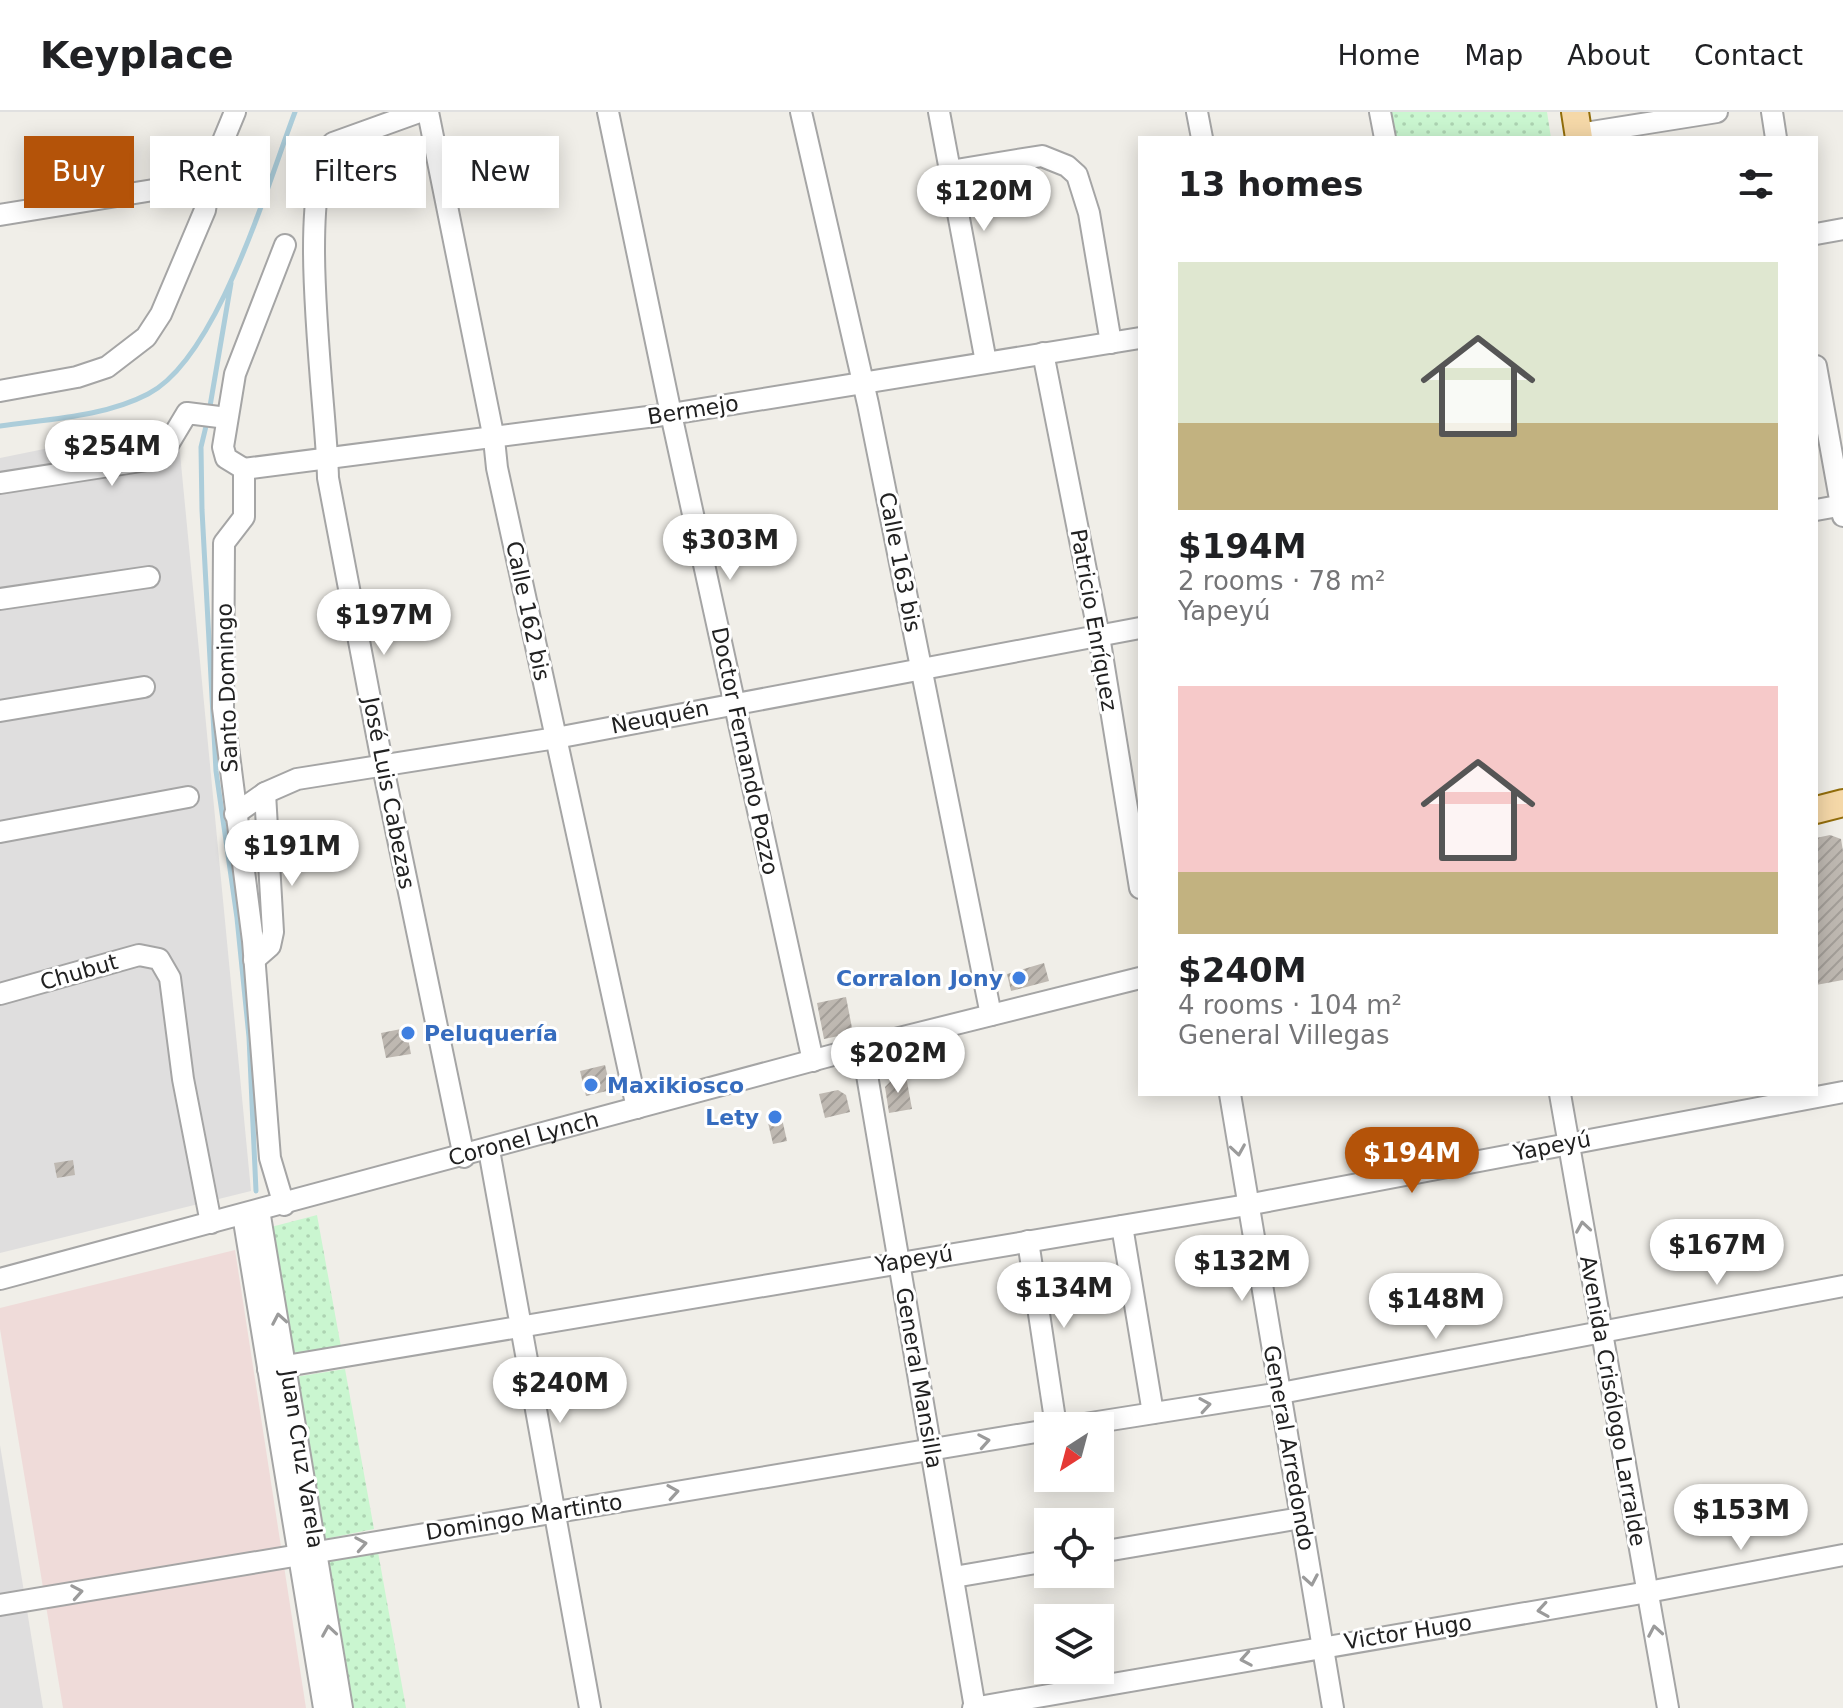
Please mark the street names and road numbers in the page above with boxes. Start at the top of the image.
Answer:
street label: Bermejo [646,390,740,430]
street label: Calle 163 bis [874,490,926,634]
street label: Patricio Enríquez [1066,527,1122,713]
street label: Calle 162 bis [501,539,555,683]
street label: Santo Domingo [212,603,242,773]
street label: Doctor Fernando Pozzo [707,625,783,877]
street label: José Luis Cabezas [358,693,420,891]
street label: Neuquén [609,695,711,739]
street label: Chubut [37,949,121,995]
street label: Coronel Lynch [445,1106,601,1170]
street label: Yapeyú [1510,1126,1593,1166]
street label: Yapeyú [872,1241,955,1278]
street label: Avenida Crisólogo Larralde [1575,1254,1651,1548]
street label: General Mansilla [891,1286,947,1470]
street label: General Arredondo [1259,1343,1319,1553]
street label: Juan Cruz Varela [275,1366,328,1550]
street label: Domingo Martinto [424,1489,624,1545]
street label: Victor Hugo [1342,1610,1474,1654]

